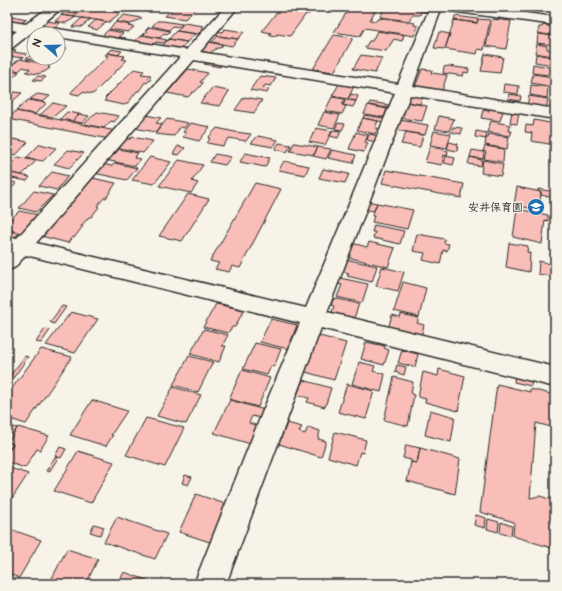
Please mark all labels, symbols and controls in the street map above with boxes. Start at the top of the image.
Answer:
north arrow [26,26,66,66]
text: N [29,37,45,49]
school or university icon: 安井保育園 [526,197,546,217]
place label: 安井保育園 [468,200,523,215]

